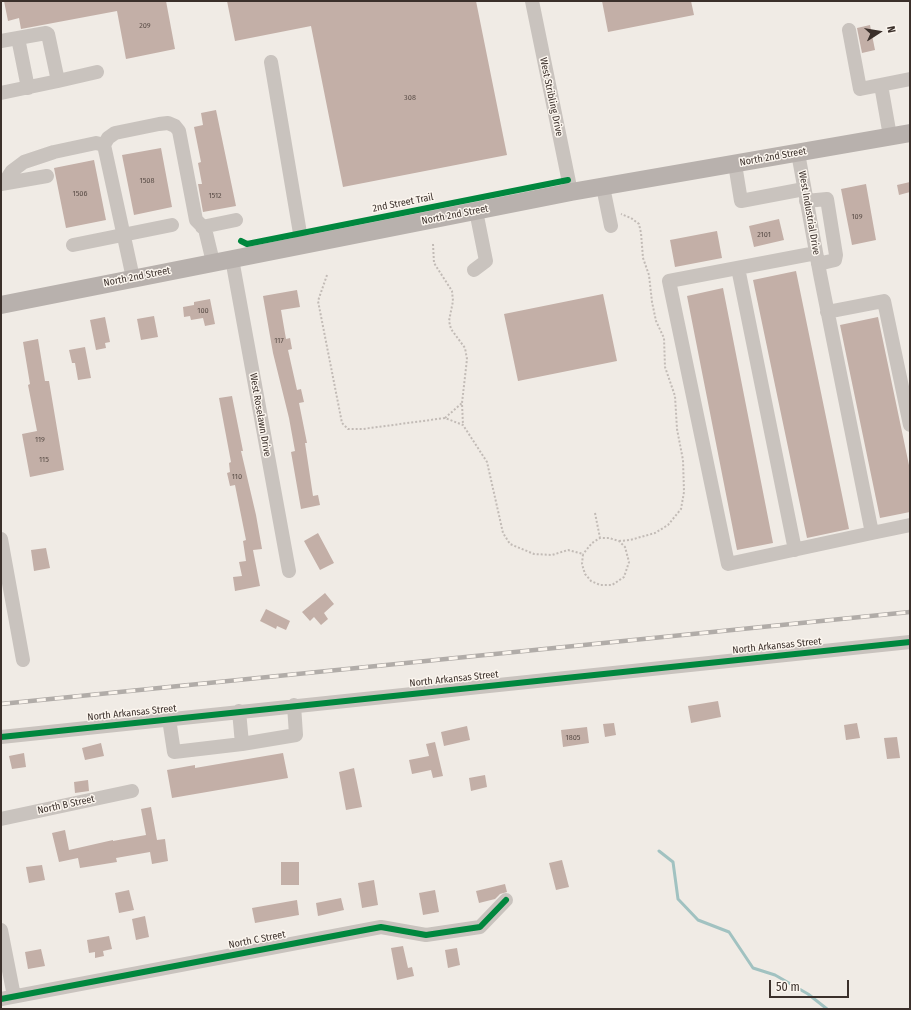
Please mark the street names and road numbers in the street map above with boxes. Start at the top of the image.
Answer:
street label: West Stribling Drive [537,56,565,138]
street label: North 2nd Street [739,145,807,169]
street label: West Industrial Drive [796,170,822,256]
street label: 2nd Street Trail [371,191,435,215]
street label: North 2nd Street [421,203,489,227]
street label: North 2nd Street [103,265,171,289]
street label: West Roselawn Drive [247,372,273,458]
street label: North Arkansas Street [732,635,822,657]
street label: North Arkansas Street [409,668,499,690]
street label: North Arkansas Street [87,702,177,724]
street label: North B Street [36,793,96,817]
street label: North C Street [228,929,286,951]

